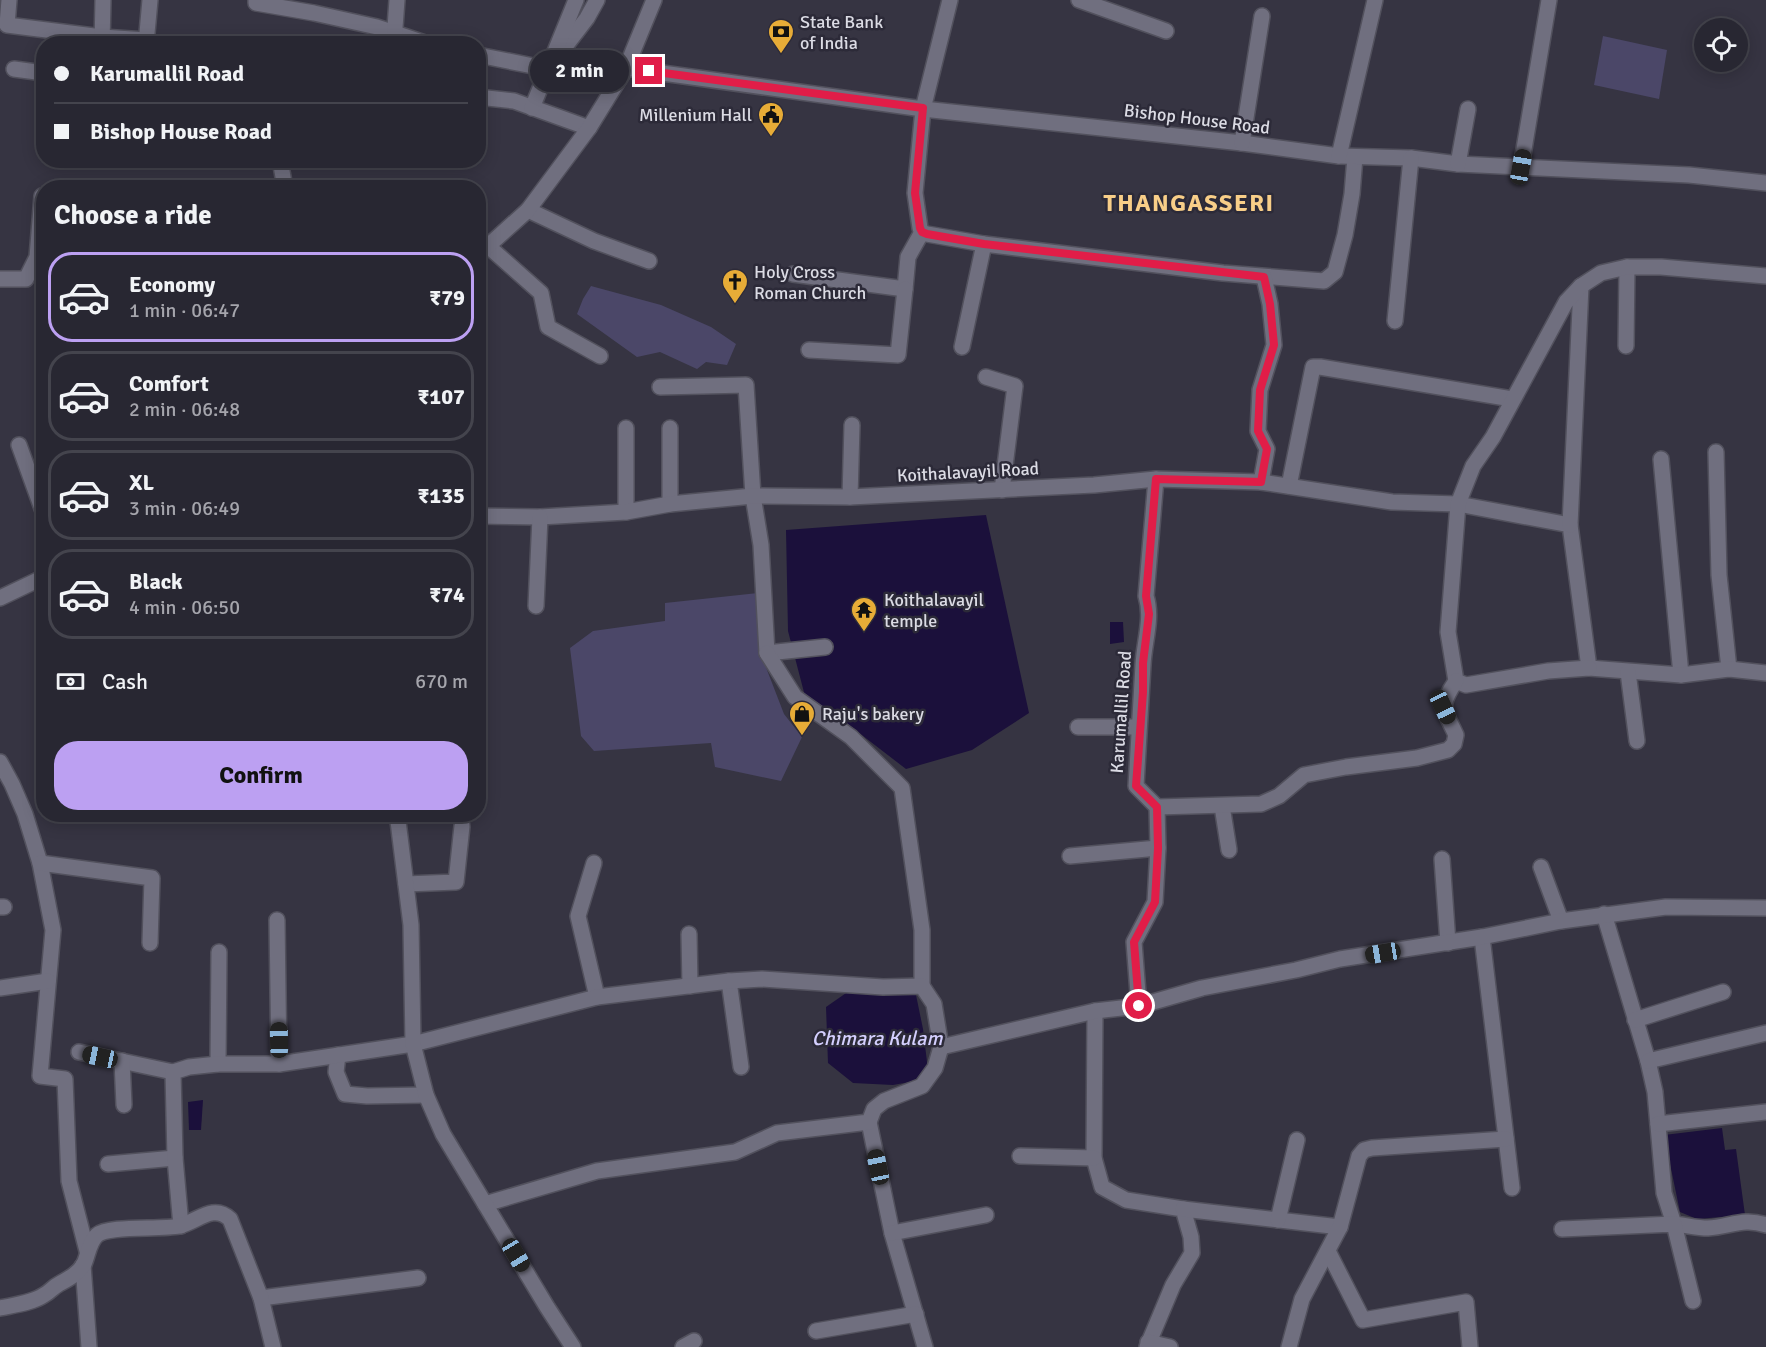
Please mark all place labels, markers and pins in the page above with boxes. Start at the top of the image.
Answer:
place label: State Bank of India [800,11,883,54]
bank icon: State Bank of India [766,17,796,55]
public building icon: Millenium Hall [756,100,786,138]
place label: Millenium Hall [639,104,752,126]
place label: Holy Cross Roman Church [754,261,866,304]
church icon: Holy Cross Roman Church [720,267,750,305]
place label: Koithalavayil temple [884,589,984,632]
temple icon: Koithalavayil temple [849,595,879,633]
shop icon: Raju's bakery [787,699,817,737]
place label: Raju's bakery [822,703,925,725]

